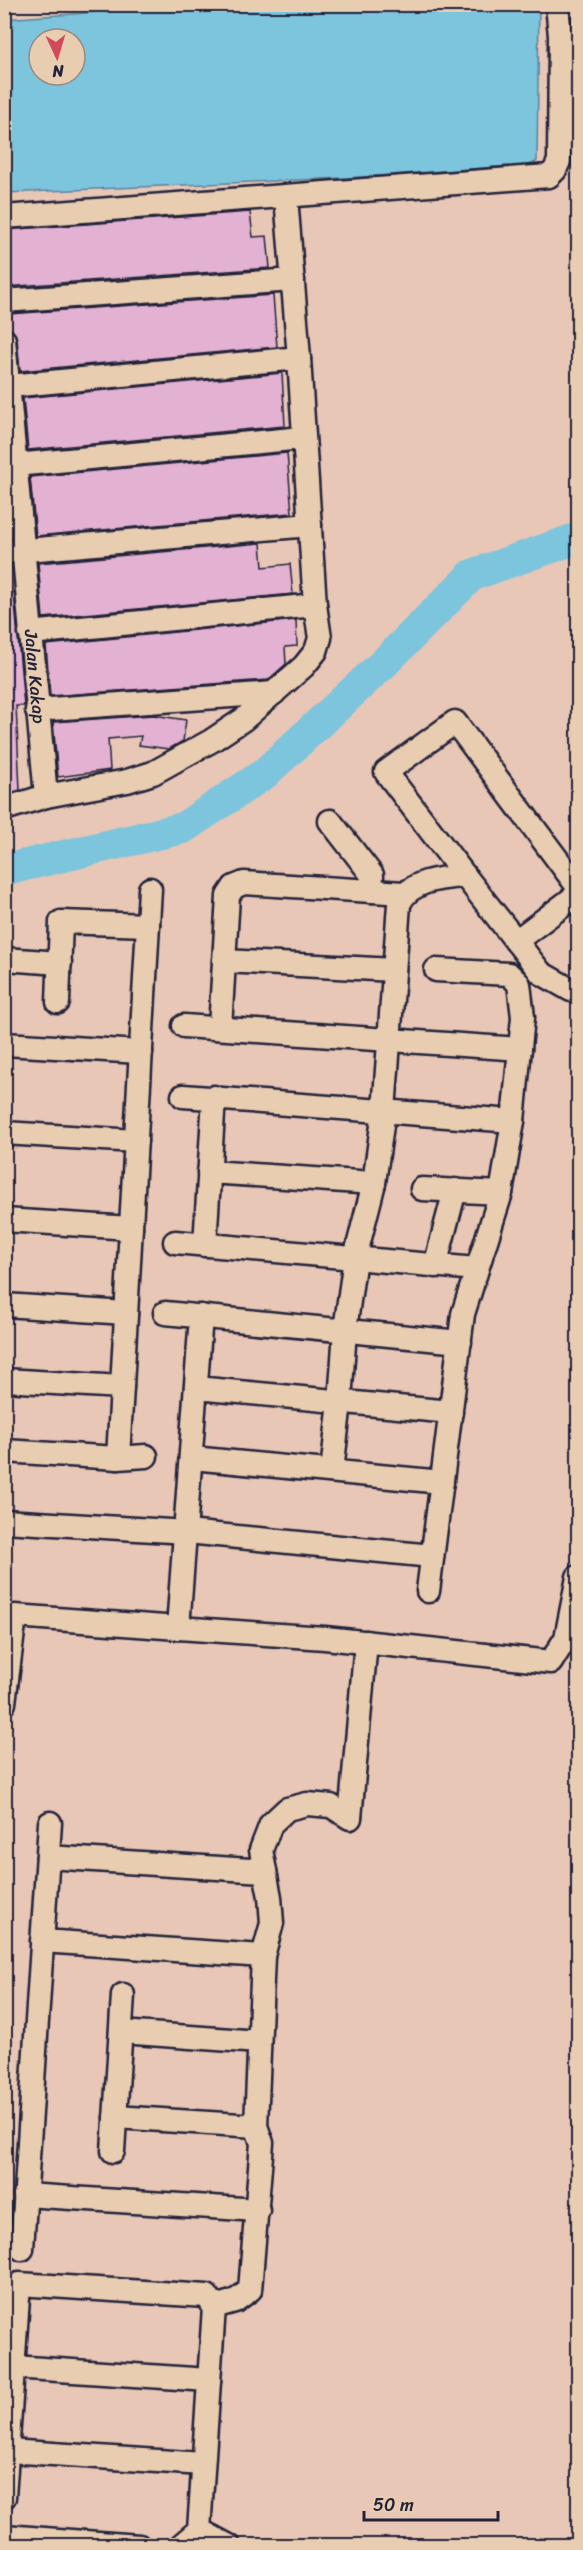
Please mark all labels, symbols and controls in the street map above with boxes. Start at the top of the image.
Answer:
north arrow [27,27,87,87]
text: N [51,57,66,86]
street label: Jalan Kakap [15,627,55,725]
scale bar [364,2484,498,2522]
text: 50 m [373,2489,414,2521]

